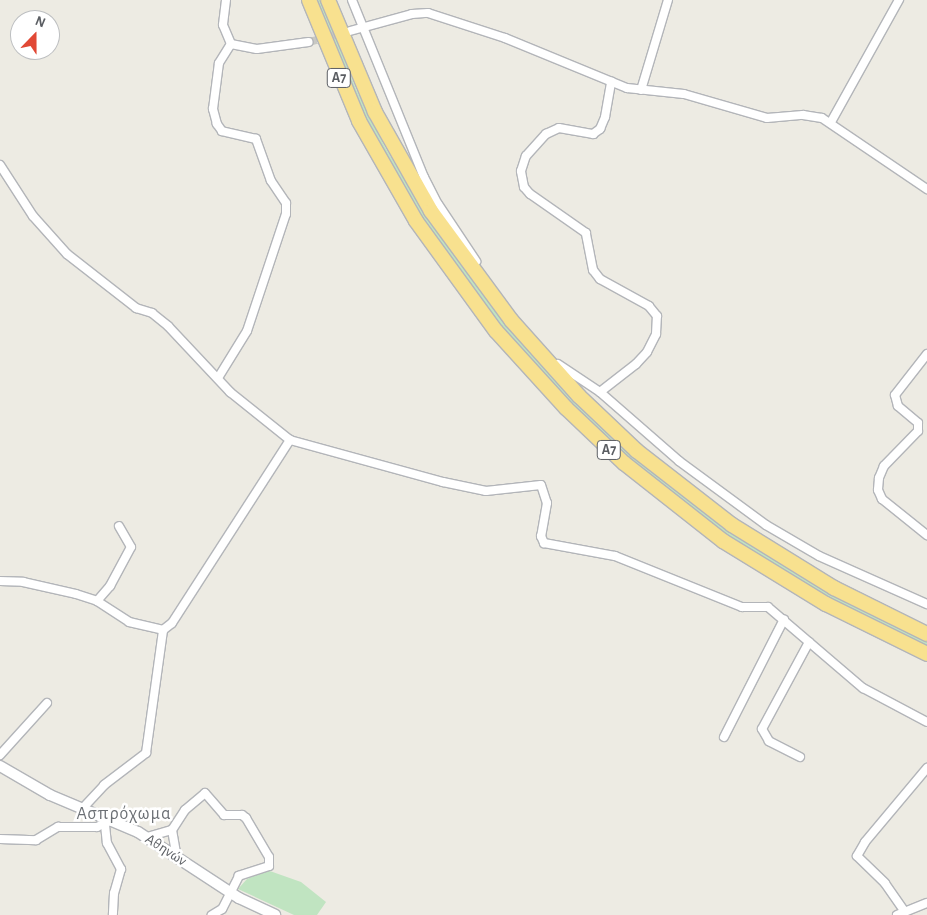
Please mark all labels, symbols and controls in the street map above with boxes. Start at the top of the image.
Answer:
north arrow [10,10,60,60]
text: N [33,14,47,30]
road number: Α7 [326,66,352,90]
road number: Α7 [596,438,622,462]
district label: Ασπρόχωμα [75,803,173,825]
street label: Αθηνών [142,830,190,870]

